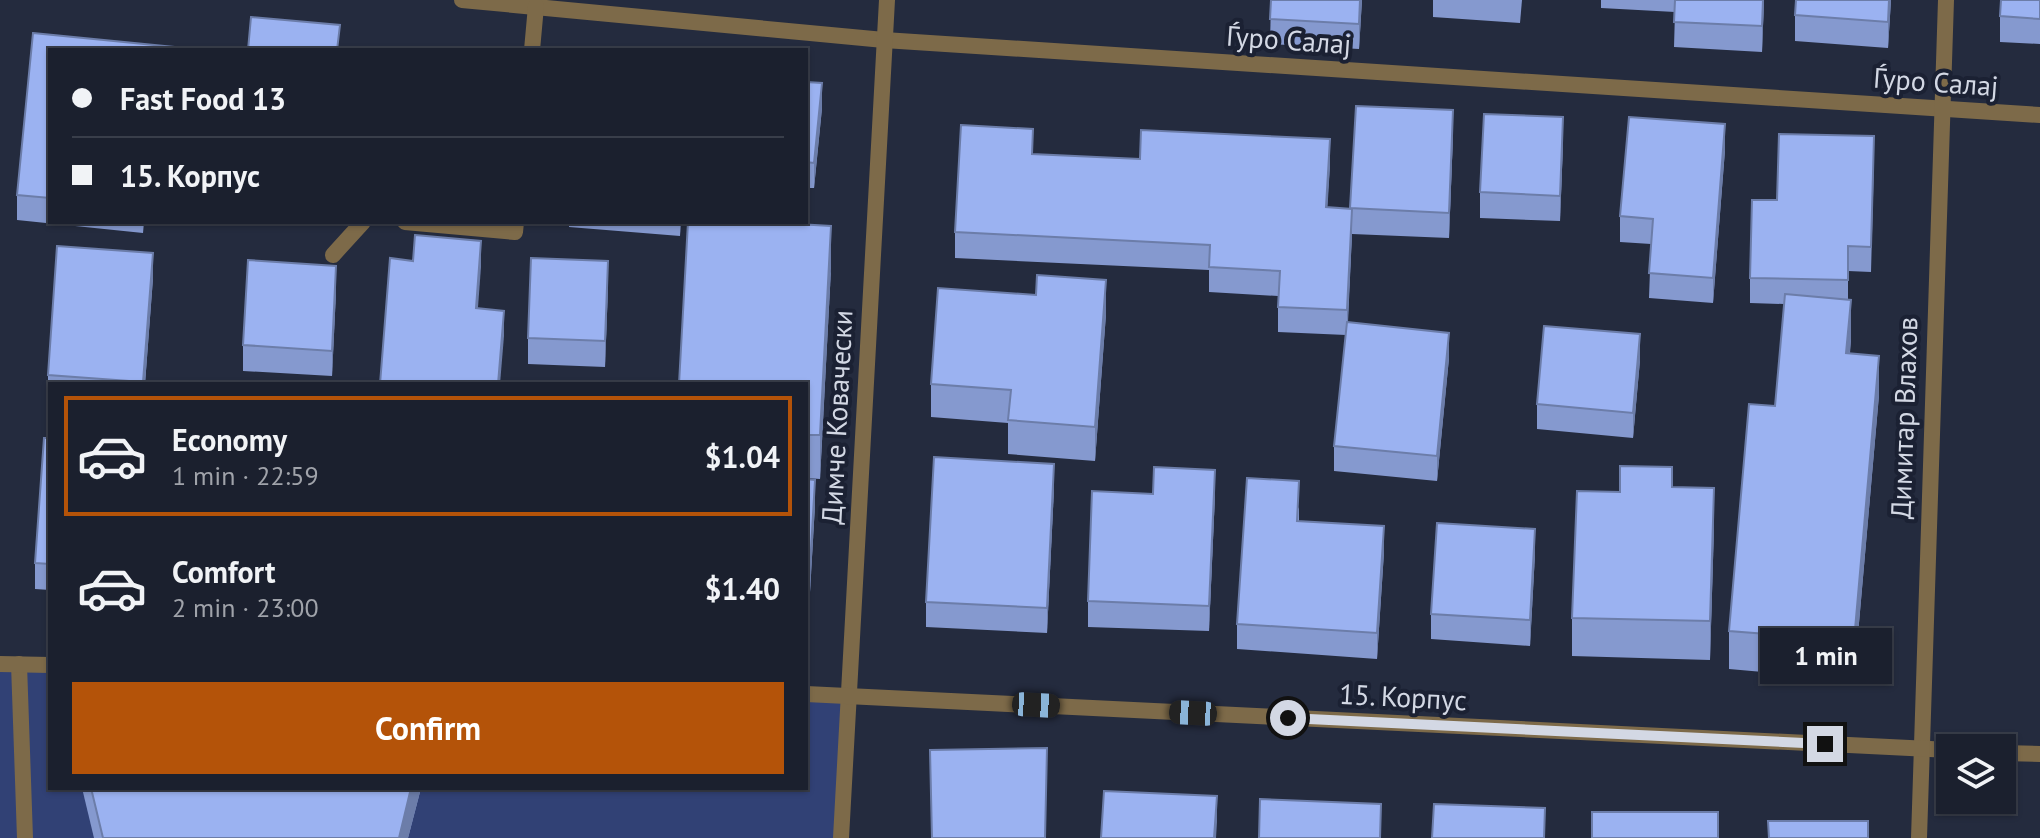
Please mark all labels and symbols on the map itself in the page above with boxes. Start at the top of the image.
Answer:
street label: Ѓуро Салај [1225,17,1353,62]
street label: Ѓуро Салај [1872,59,2000,104]
street label: Димче Ковачески [812,309,861,525]
street label: Димитар Влахов [1881,316,1926,520]
callout: 1 min [1759,628,1891,684]
street label: 15. Корпус [1338,675,1468,718]
car [1011,692,1061,718]
car [1168,700,1218,726]
route start [1270,700,1306,736]
route end [1807,726,1843,762]

